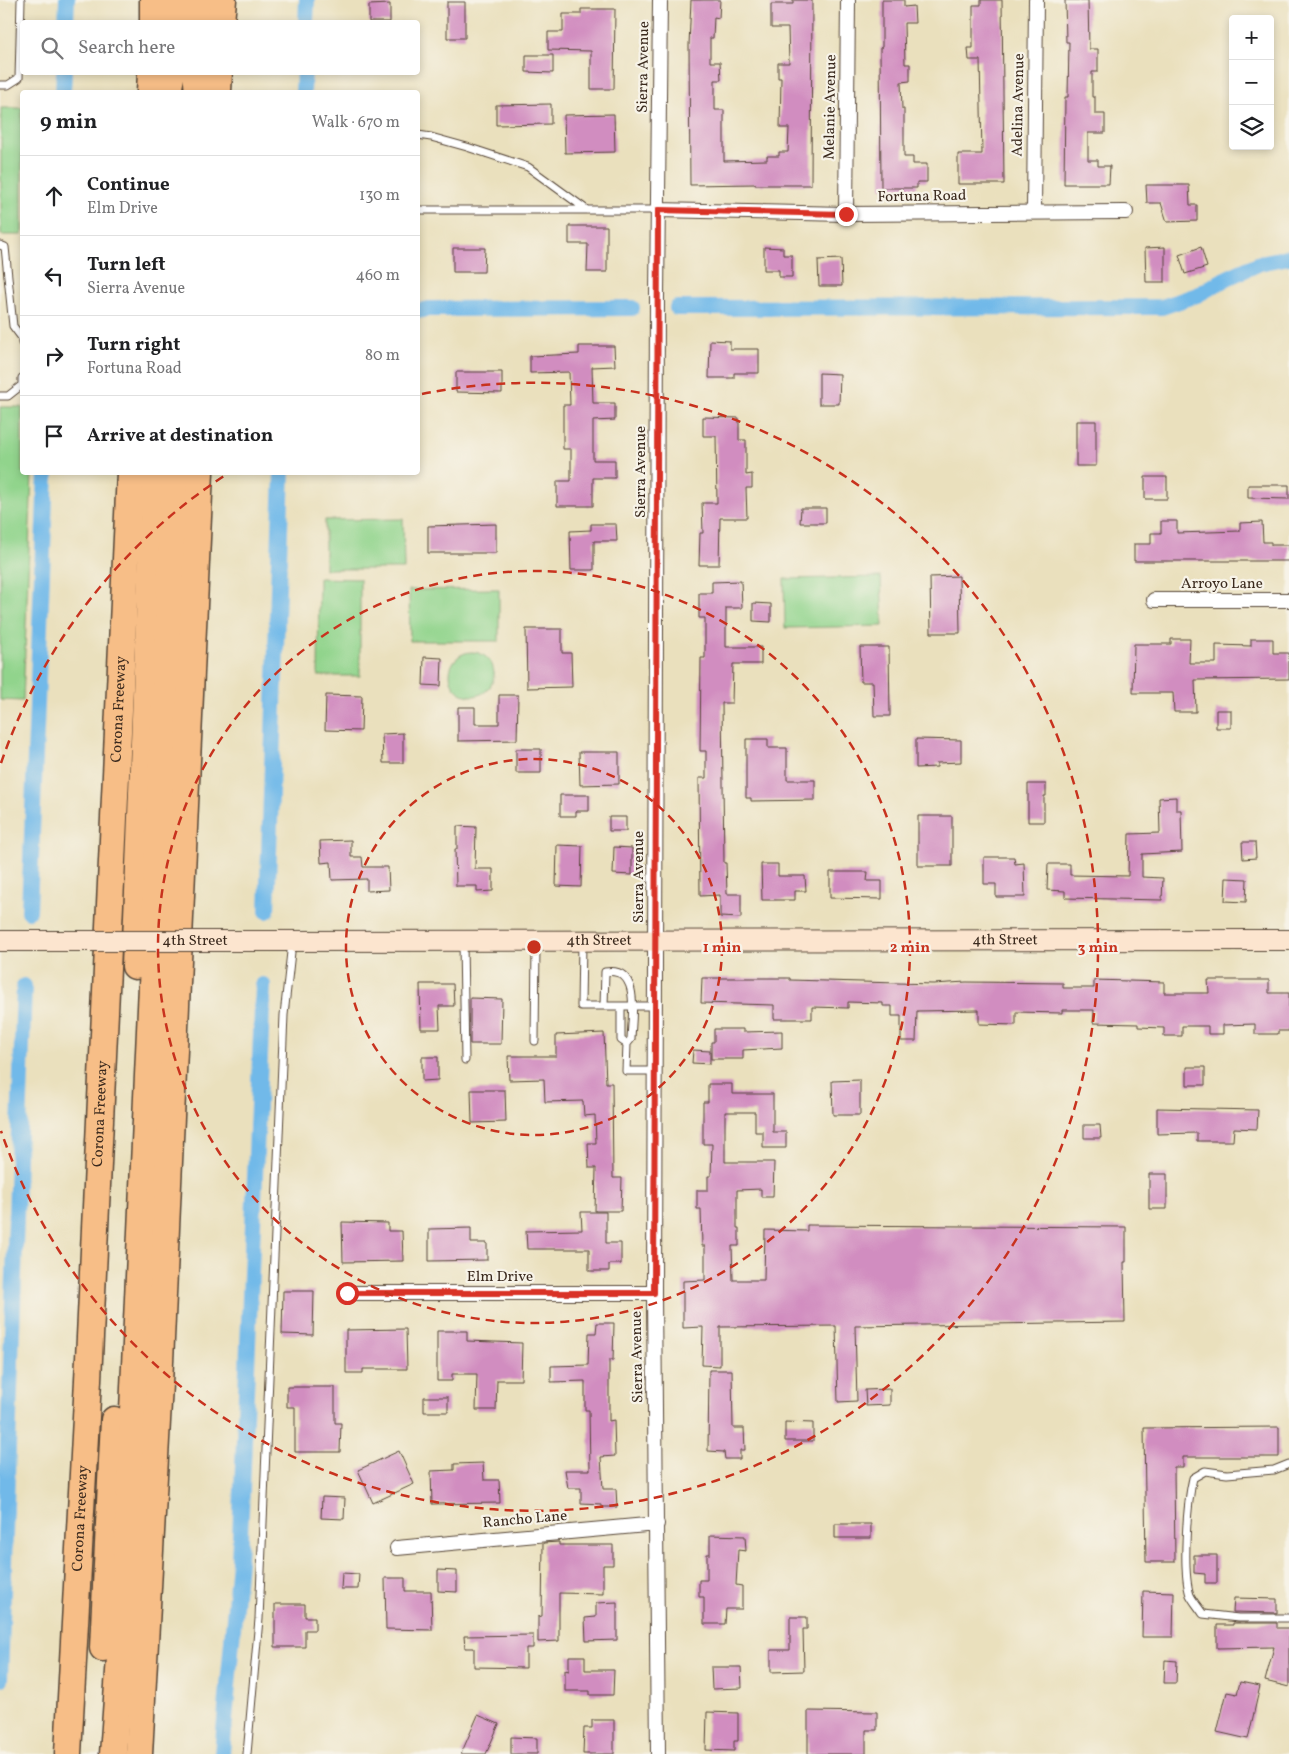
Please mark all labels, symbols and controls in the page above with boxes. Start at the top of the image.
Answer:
map controls [1229,15,1274,150]
button: + [1229,15,1274,60]
search box [20,20,420,75]
street label: Sierra Avenue [633,21,655,113]
icon: search [38,34,66,62]
text: Search here [78,35,175,61]
street label: Adelina Avenue [1008,53,1030,157]
street label: Melanie Avenue [820,54,842,160]
button: − [1229,60,1274,105]
button: layers [1229,105,1274,150]
text: 9 min [40,108,97,137]
text: Walk · 670 m [312,112,400,134]
text: Continue [87,172,170,198]
icon: ahead [40,182,68,210]
text: 130 m [359,185,400,207]
street label: Fortuna Road [877,186,967,208]
text: Elm Drive [87,198,158,220]
route end [835,203,858,226]
text: Turn left [87,252,166,278]
icon: left [40,262,68,290]
text: 460 m [356,265,400,287]
text: Sierra Avenue [87,278,185,300]
text: Turn right [87,332,180,358]
icon: right [40,342,68,370]
text: 80 m [365,345,400,367]
text: Fortuna Road [87,358,182,380]
icon: arrive [40,422,68,450]
text: Arrive at destination [87,423,273,449]
street label: Sierra Avenue [631,426,652,518]
street label: Arroyo Lane [1181,574,1263,595]
street label: Corona Freeway [106,655,132,763]
street label: Sierra Avenue [629,831,650,923]
street label: 4th Street [566,930,632,951]
street label: 4th Street [972,930,1038,951]
street label: 4th Street [162,931,228,952]
centre of rings [525,938,543,956]
text: 1 min [703,938,741,959]
text: 2 min [890,938,930,959]
text: 3 min [1078,938,1118,959]
street label: Corona Freeway [87,1060,113,1168]
street label: Elm Drive [467,1267,533,1288]
route start [336,1282,359,1305]
street label: Sierra Avenue [627,1311,649,1403]
street label: Corona Freeway [67,1465,94,1572]
street label: Rancho Lane [482,1506,568,1534]

